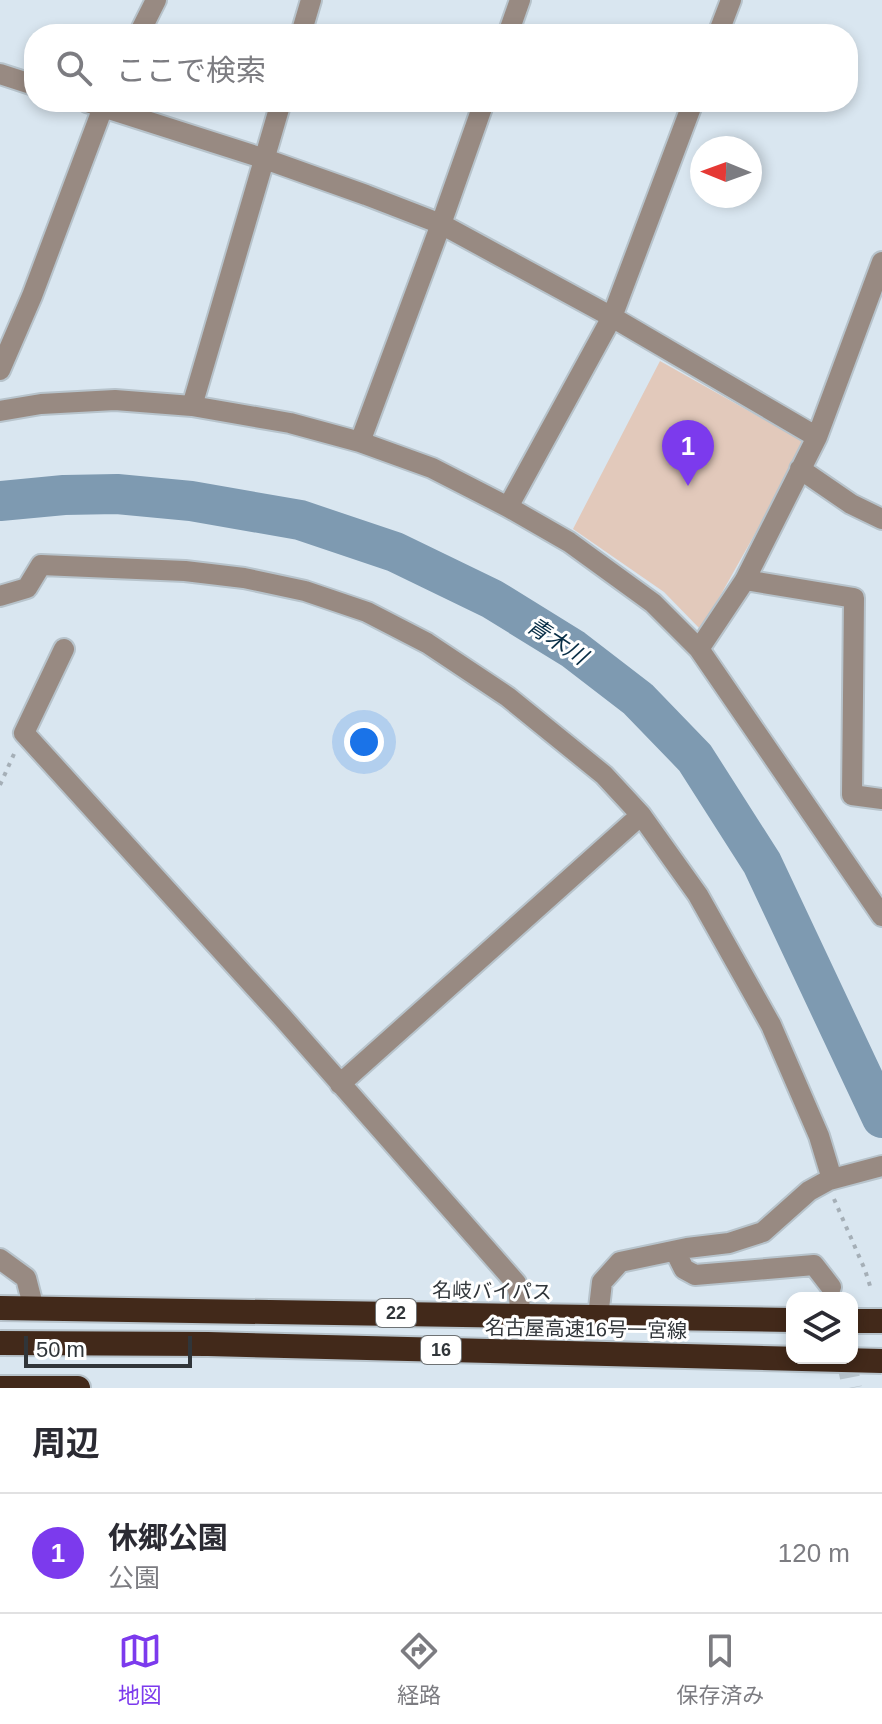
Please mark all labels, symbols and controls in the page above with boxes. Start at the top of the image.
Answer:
search box [24,24,858,112]
icon: search [52,46,96,90]
text: ここで検索 [116,54,266,87]
north arrow [690,136,762,208]
pin: 1 [662,420,714,486]
water label: 青木川 [523,613,593,671]
your location [344,722,384,762]
street label: 名岐バイパス [432,1279,552,1303]
map controls [786,1292,858,1364]
button: layers [786,1292,858,1364]
road number: 22 [376,1299,416,1327]
street label: 名古屋高速16号一宮線 [485,1316,687,1342]
scale bar [24,1332,192,1368]
road number: 16 [421,1336,461,1364]
text: 50 m [36,1337,85,1362]
text: 周辺 [32,1424,100,1462]
text: 休郷公園 [108,1521,228,1554]
text: 1 [51,1538,65,1568]
text: 120 m [778,1538,850,1568]
text: 公園 [108,1563,160,1593]
tab: 地図 [118,1629,162,1709]
tab: 経路 [397,1629,441,1709]
tab: 保存済み [676,1629,764,1709]

